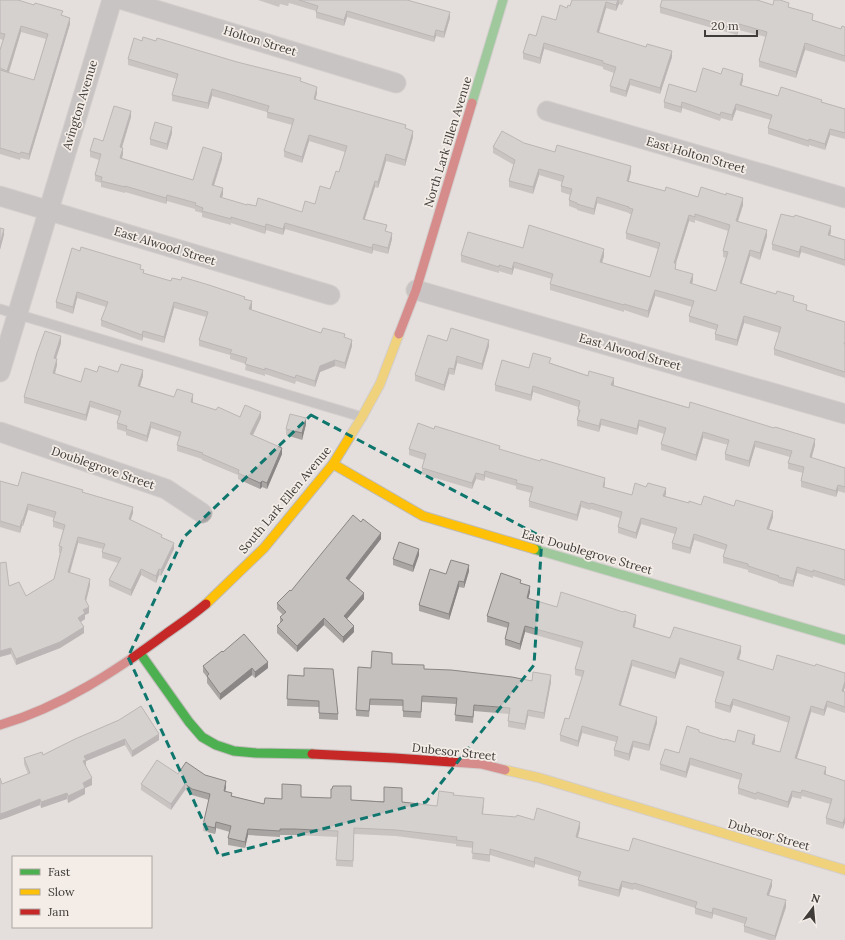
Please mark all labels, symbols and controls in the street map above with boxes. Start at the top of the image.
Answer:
scale bar [705,12,757,38]
text: 20 m [711,18,739,33]
street label: Holton Street [222,22,299,59]
street label: Avington Avenue [58,58,100,153]
street label: North Lark Ellen Avenue [420,74,475,209]
street label: East Holton Street [645,133,748,176]
street label: East Alwood Street [112,223,218,268]
street label: East Alwood Street [577,330,683,373]
street label: South Lark Ellen Avenue [235,442,334,557]
street label: Doublegrove Street [50,443,157,492]
street label: East Doublegrove Street [520,526,655,577]
street label: Dubesor Street [411,740,497,763]
street label: Dubesor Street [726,816,812,853]
legend [12,856,152,928]
text: Fast [48,864,71,879]
text: Slow [48,884,75,899]
north arrow [793,888,833,928]
text: N [810,890,822,906]
text: Jam [47,904,69,919]

